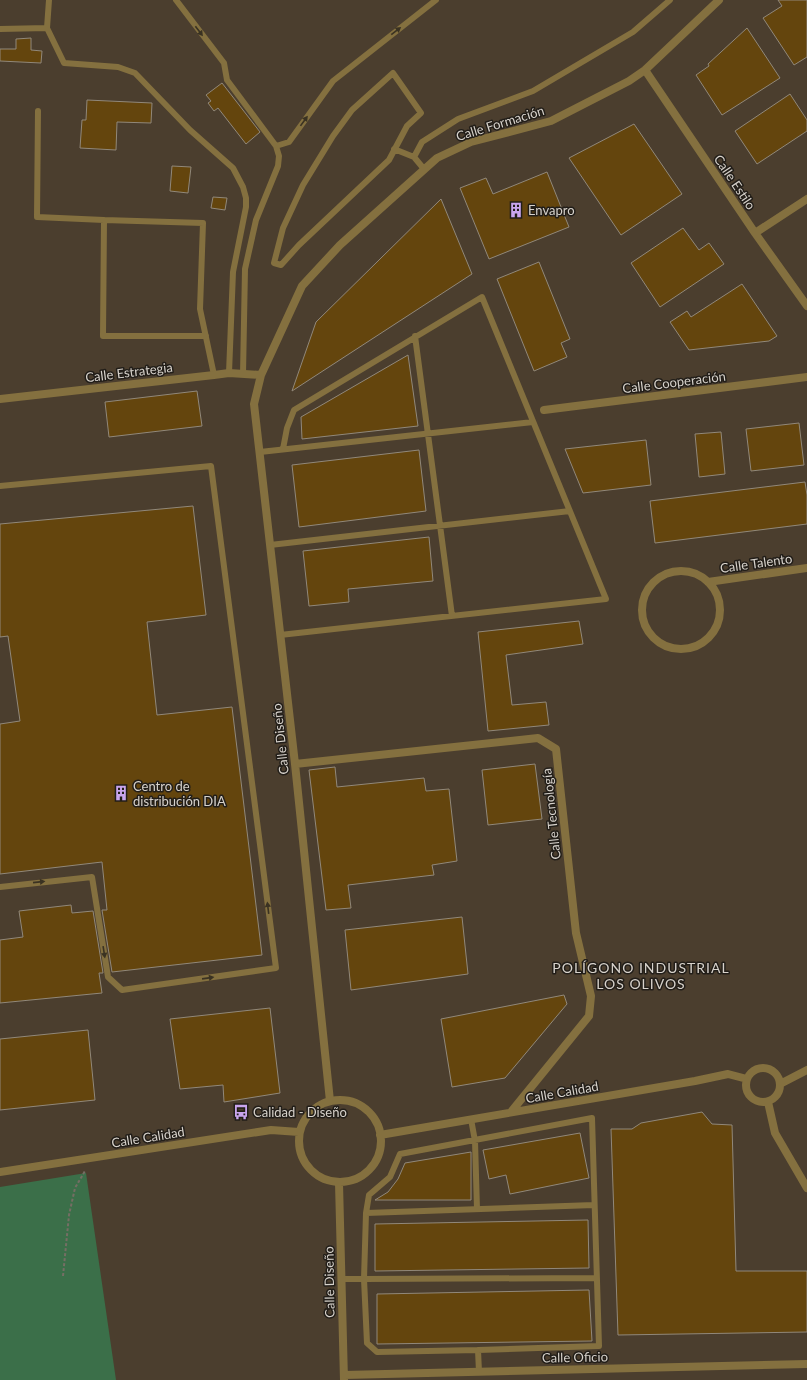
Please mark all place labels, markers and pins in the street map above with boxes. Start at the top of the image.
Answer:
building icon: Envapro [507,201,525,219]
place label: Envapro [528,202,575,218]
place label: Centro de distribución DIA [133,778,226,809]
building icon: Centro de distribución DIA [112,784,130,802]
bus stop icon: Calidad - Diseño [232,1103,250,1121]
place label: Calidad - Diseño [253,1104,347,1120]

